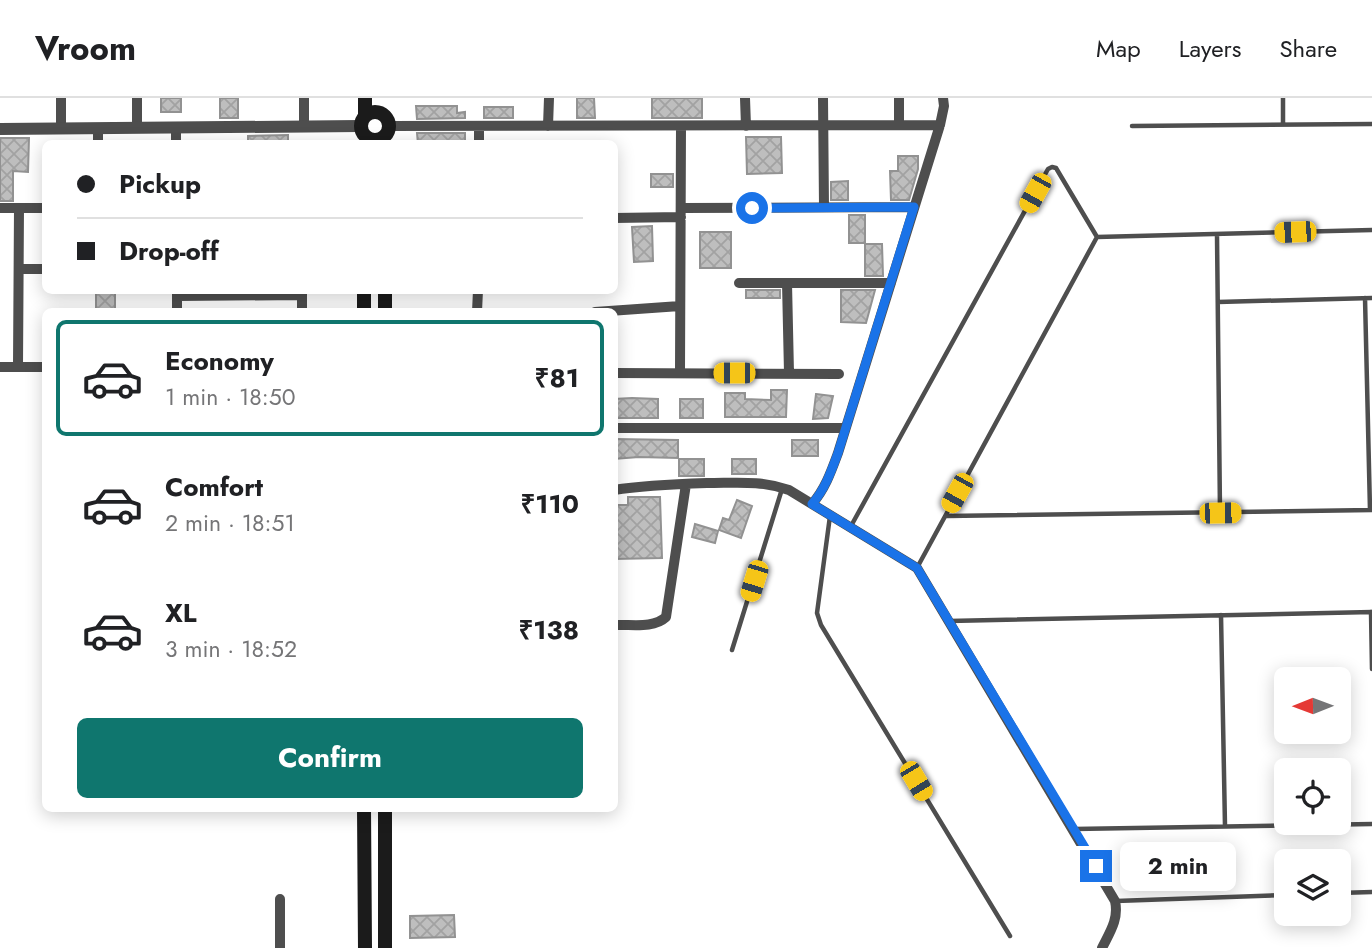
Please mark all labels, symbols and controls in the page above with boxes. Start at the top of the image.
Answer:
text: Vroom [35,25,136,72]
text: Map [1096,31,1141,66]
text: Layers [1179,31,1241,66]
text: Share [1279,31,1337,66]
text: Pickup [119,165,201,203]
car [1016,170,1055,216]
route start [736,192,768,224]
car [1274,221,1317,243]
text: Drop-off [119,232,219,270]
text: Economy [165,342,274,380]
icon: car [81,347,144,410]
text: ₹81 [535,359,579,397]
car [714,363,756,384]
text: 1 min · 18:50 [165,380,296,414]
text: Comfort [165,468,263,506]
car [938,470,977,516]
icon: car [81,473,144,536]
text: ₹110 [520,485,579,523]
car [1199,502,1242,524]
text: 2 min · 18:51 [165,506,295,540]
car [738,558,771,604]
text: XL [165,594,197,632]
icon: car [81,599,144,662]
text: ₹138 [518,611,579,649]
text: 3 min · 18:52 [165,632,297,666]
north arrow [1274,667,1351,744]
map controls [1274,667,1351,926]
button: Confirm [77,718,583,798]
car [897,758,936,804]
button: locate [1274,758,1351,835]
callout: 2 min [1120,842,1236,890]
text: 2 min [1148,849,1208,883]
button: layers [1274,849,1351,926]
route end [1080,850,1112,882]

